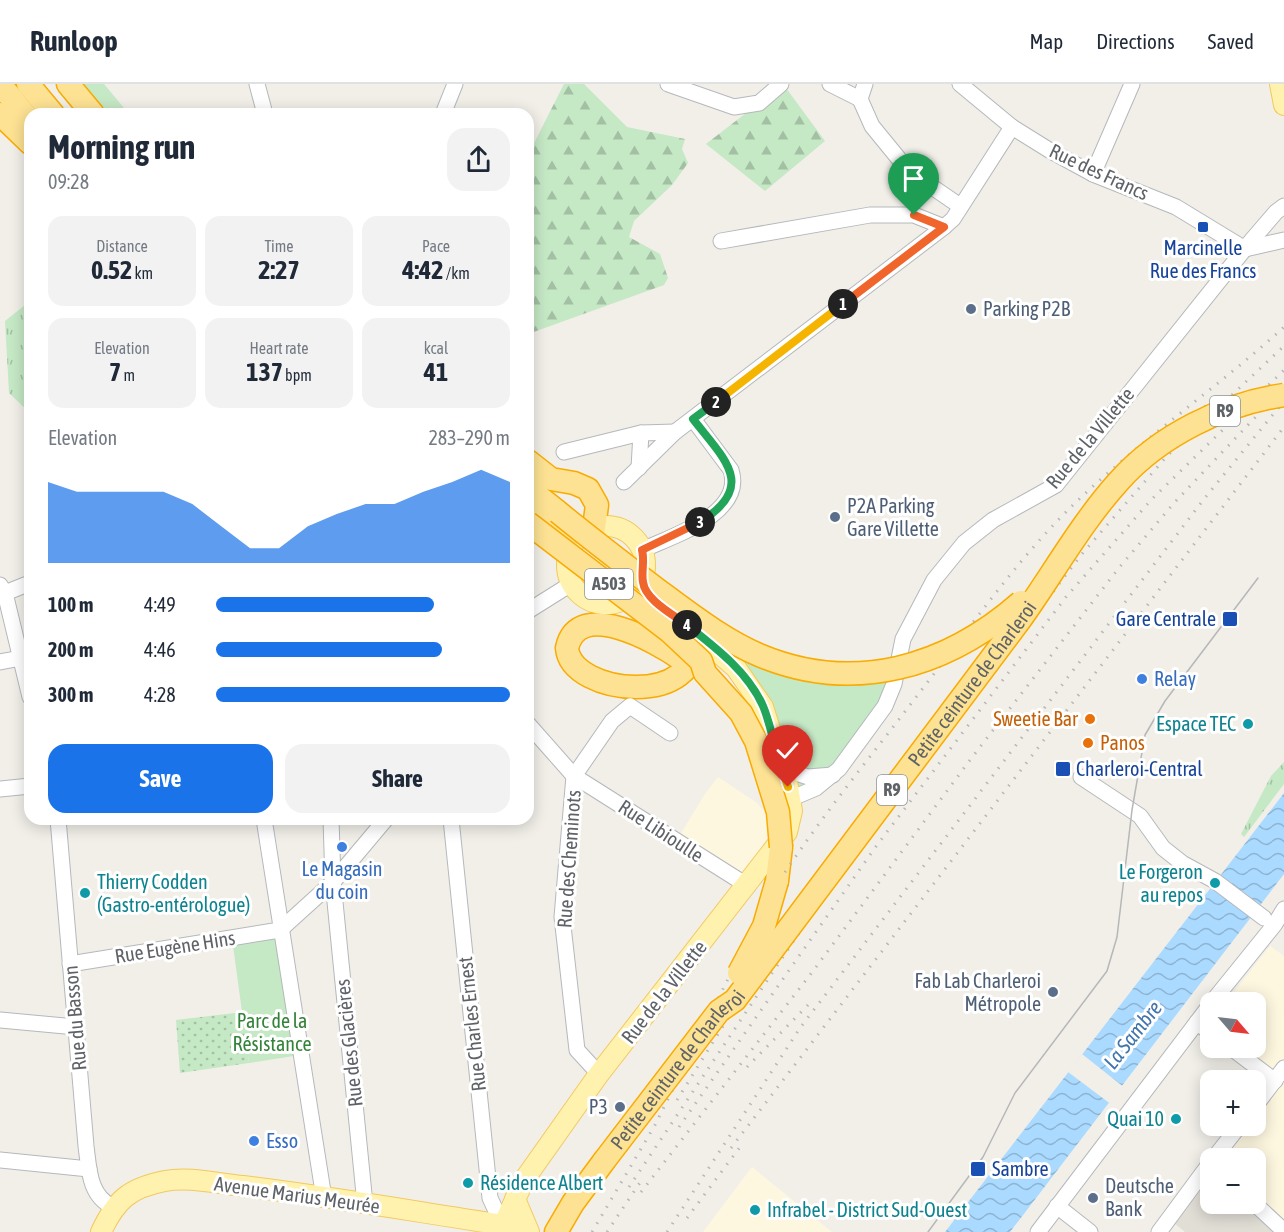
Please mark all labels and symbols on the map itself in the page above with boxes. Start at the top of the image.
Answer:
street label: Rue des Francs [1046,139,1152,204]
pin [888,153,939,215]
marker: Marcinelle Rue des Francs [1196,220,1210,234]
place label: Marcinelle Rue des Francs [1150,236,1256,282]
pin: 1 [828,289,858,319]
place label: Parking P2B [983,297,1071,320]
marker: Parking P2B [964,302,978,316]
street label: Rue de la Villette [1041,383,1138,493]
pin: 2 [701,387,731,417]
road number: R9 [1210,396,1240,426]
place label: P2A Parking Gare Villette [847,494,939,540]
pin: 3 [685,507,715,537]
marker: P2A Parking Gare Villette [828,510,842,524]
road number: A503 [585,569,633,599]
street label: Petite ceinture de Charleroi [903,596,1041,770]
place label: Gare Centrale [1116,607,1216,630]
pin: 4 [672,610,702,640]
marker: Gare Centrale [1221,610,1239,628]
place label: Relay [1154,667,1196,690]
marker: Relay [1135,672,1149,686]
place label: Sweetie Bar [993,707,1079,730]
marker: Sweetie Bar [1083,712,1097,726]
place label: Espace TEC [1156,712,1236,735]
marker: Espace TEC [1241,717,1255,731]
pin [762,725,813,787]
place label: Panos [1100,731,1145,754]
marker: Panos [1081,736,1095,750]
place label: Charleroi-Central [1076,757,1203,780]
marker: Charleroi-Central [1054,760,1072,778]
road number: R9 [877,775,907,805]
street label: Rue des Cheminots [552,789,585,929]
street label: Rue Libioulle [615,795,708,866]
marker: Le Magasin du coin [335,840,349,854]
place label: Le Magasin du coin [301,857,383,903]
place label: Le Forgeron au repos [1119,860,1203,906]
place label: Thierry Codden (Gastro-entérologue) [97,870,250,916]
marker: Le Forgeron au repos [1208,876,1222,890]
marker: Thierry Codden (Gastro-entérologue) [78,886,92,900]
street label: Rue Eugène Hins [113,926,237,967]
street label: Rue de la Villette [616,936,711,1048]
street label: Rue Charles Ernest [453,955,490,1093]
street label: Rue du Basson [58,965,91,1072]
place label: Fab Lab Charleroi Métropole [915,969,1041,1015]
street label: Rue des Glacières [330,978,367,1108]
street label: Petite ceinture de Charleroi [605,985,750,1153]
marker: Fab Lab Charleroi Métropole [1046,985,1060,999]
north arrow [1200,992,1266,1058]
water label: La Sambre [1098,996,1166,1073]
park label: Parc de la Résistance [232,1009,312,1055]
place label: P3 [589,1095,608,1118]
marker: P3 [613,1100,627,1114]
place label: Quai 10 [1107,1107,1164,1130]
marker: Quai 10 [1169,1112,1183,1126]
place label: Esso [266,1129,298,1152]
marker: Esso [247,1134,261,1148]
place label: Sambre [992,1157,1049,1180]
marker: Sambre [969,1160,987,1178]
place label: Résidence Albert [480,1171,604,1194]
street label: Avenue Marius Meurée [213,1172,381,1218]
place label: Deutsche Bank [1105,1174,1174,1220]
marker: Résidence Albert [461,1176,475,1190]
marker: Deutsche Bank [1086,1191,1100,1205]
place label: Infrabel - District Sud-Ouest [767,1198,967,1221]
marker: Infrabel - District Sud-Ouest [748,1203,762,1217]

